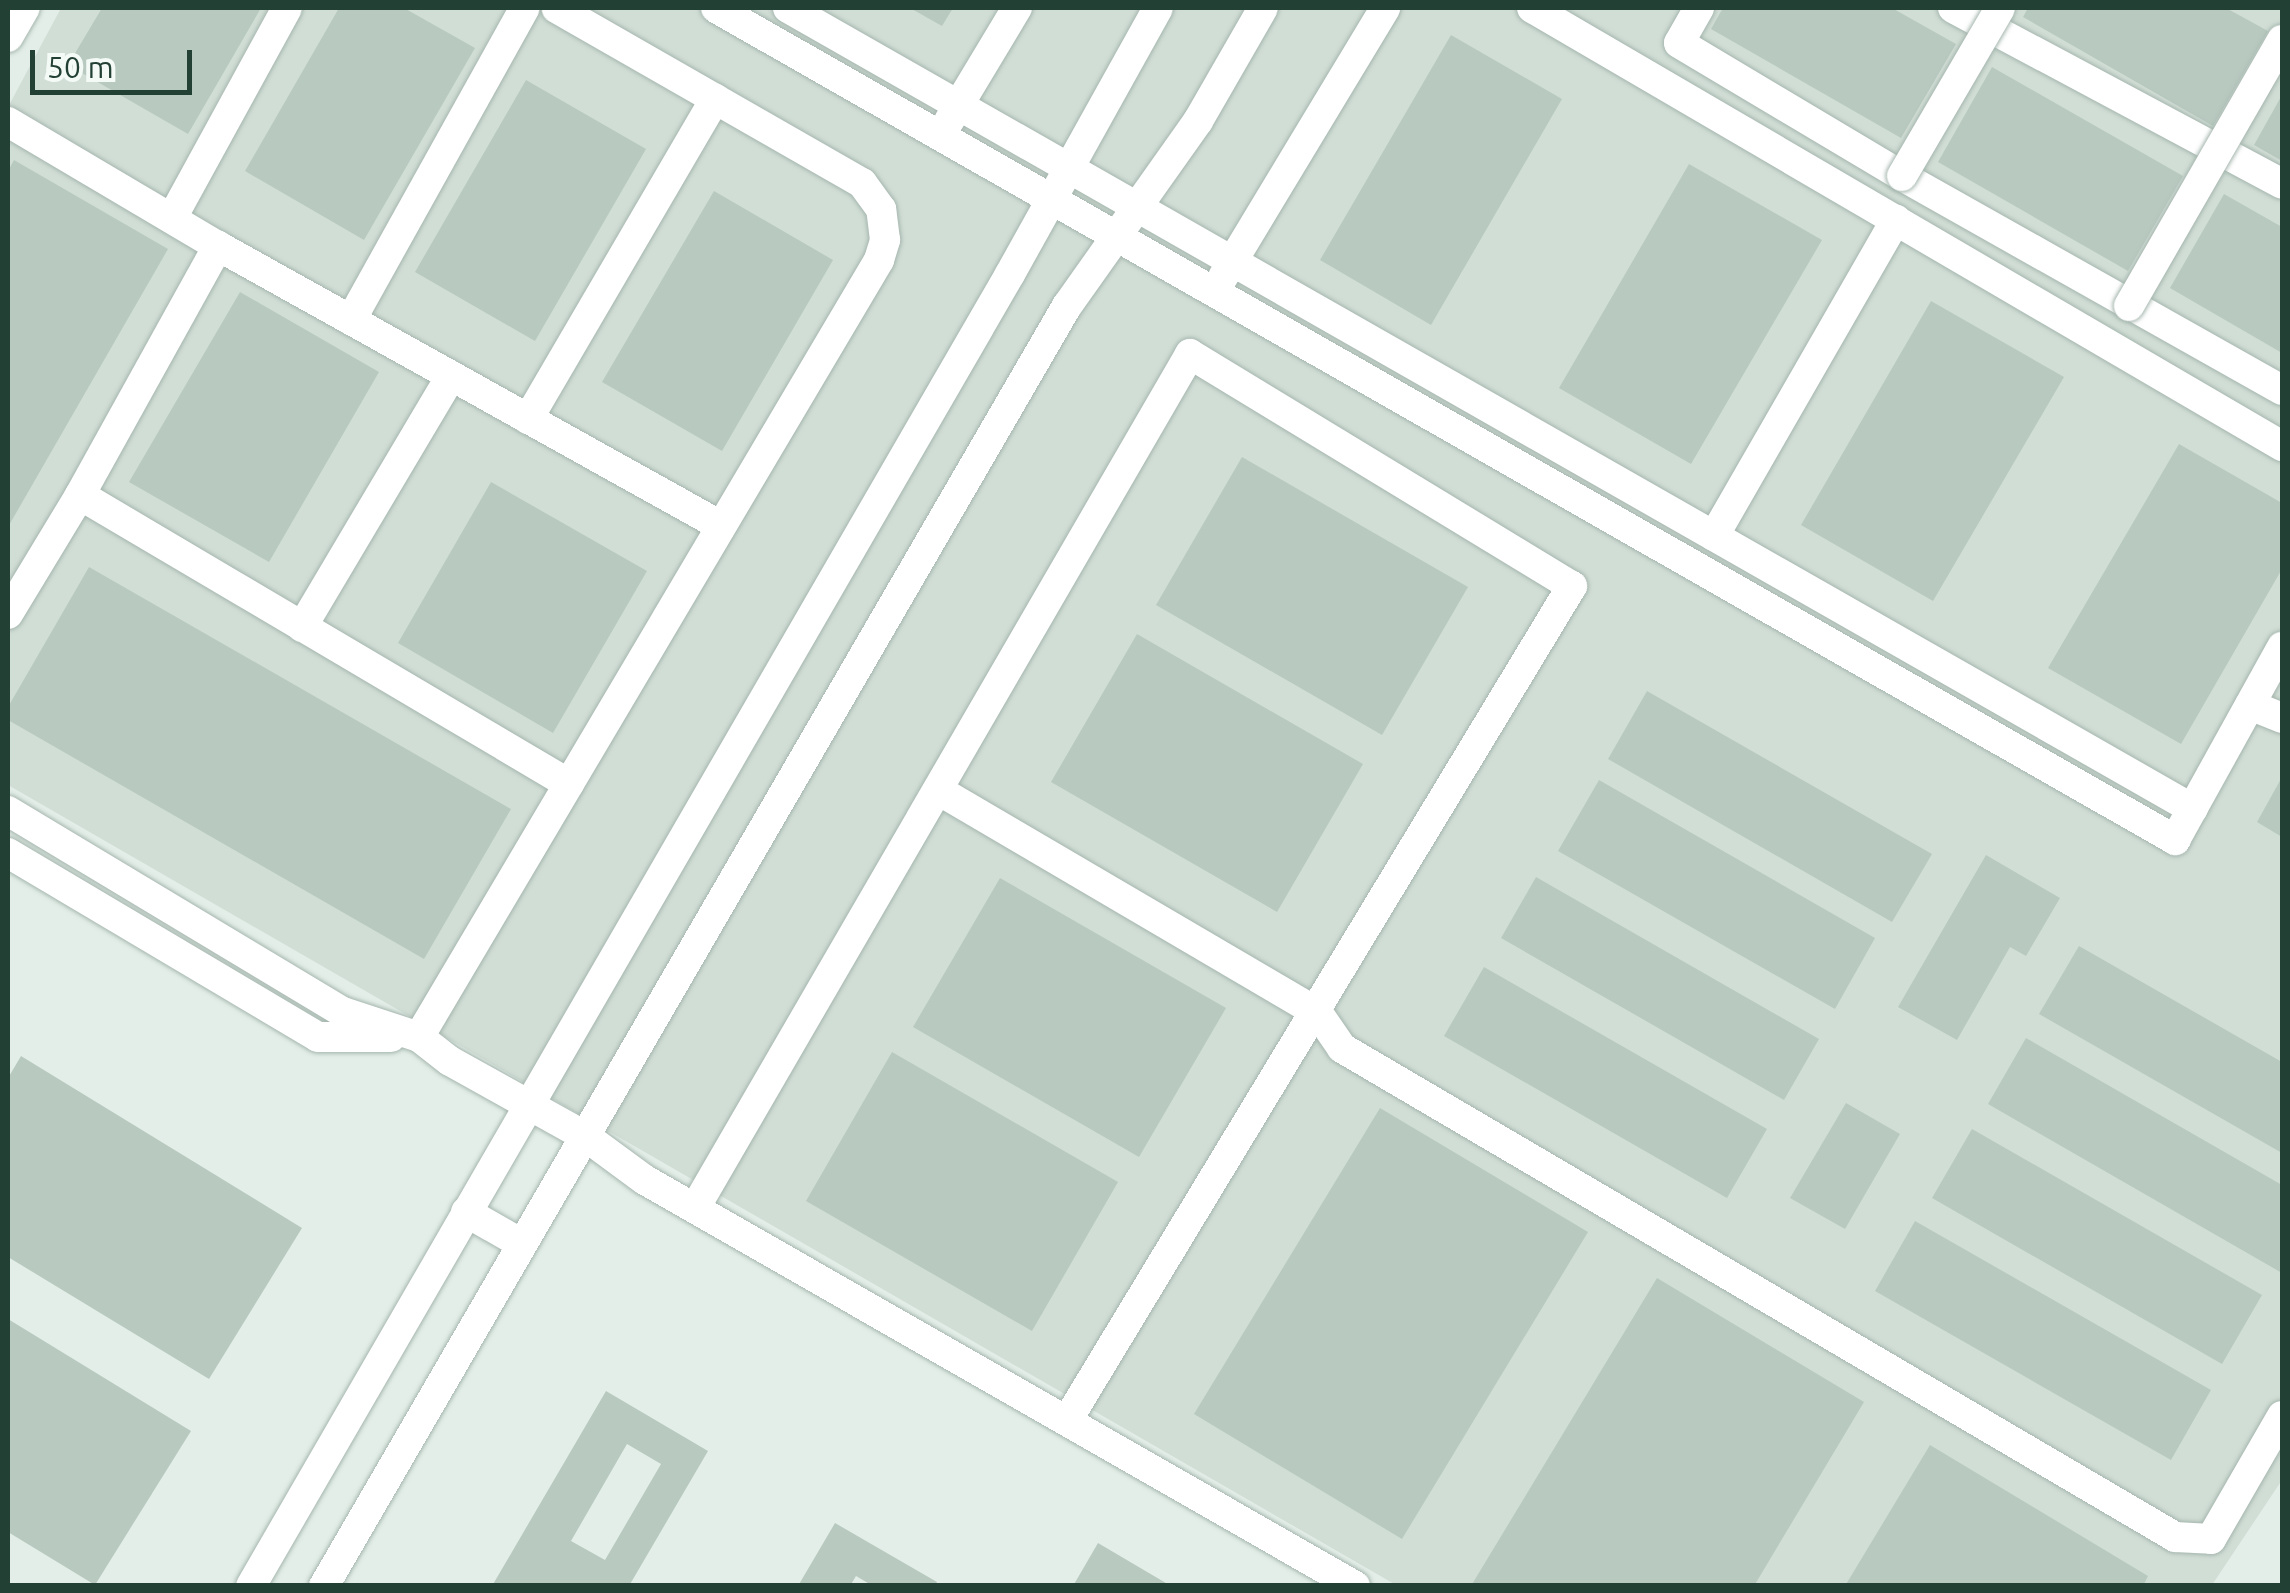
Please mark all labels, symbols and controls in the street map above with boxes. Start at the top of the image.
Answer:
scale bar [35,30,198,92]
text: 50 m [47,50,114,84]

